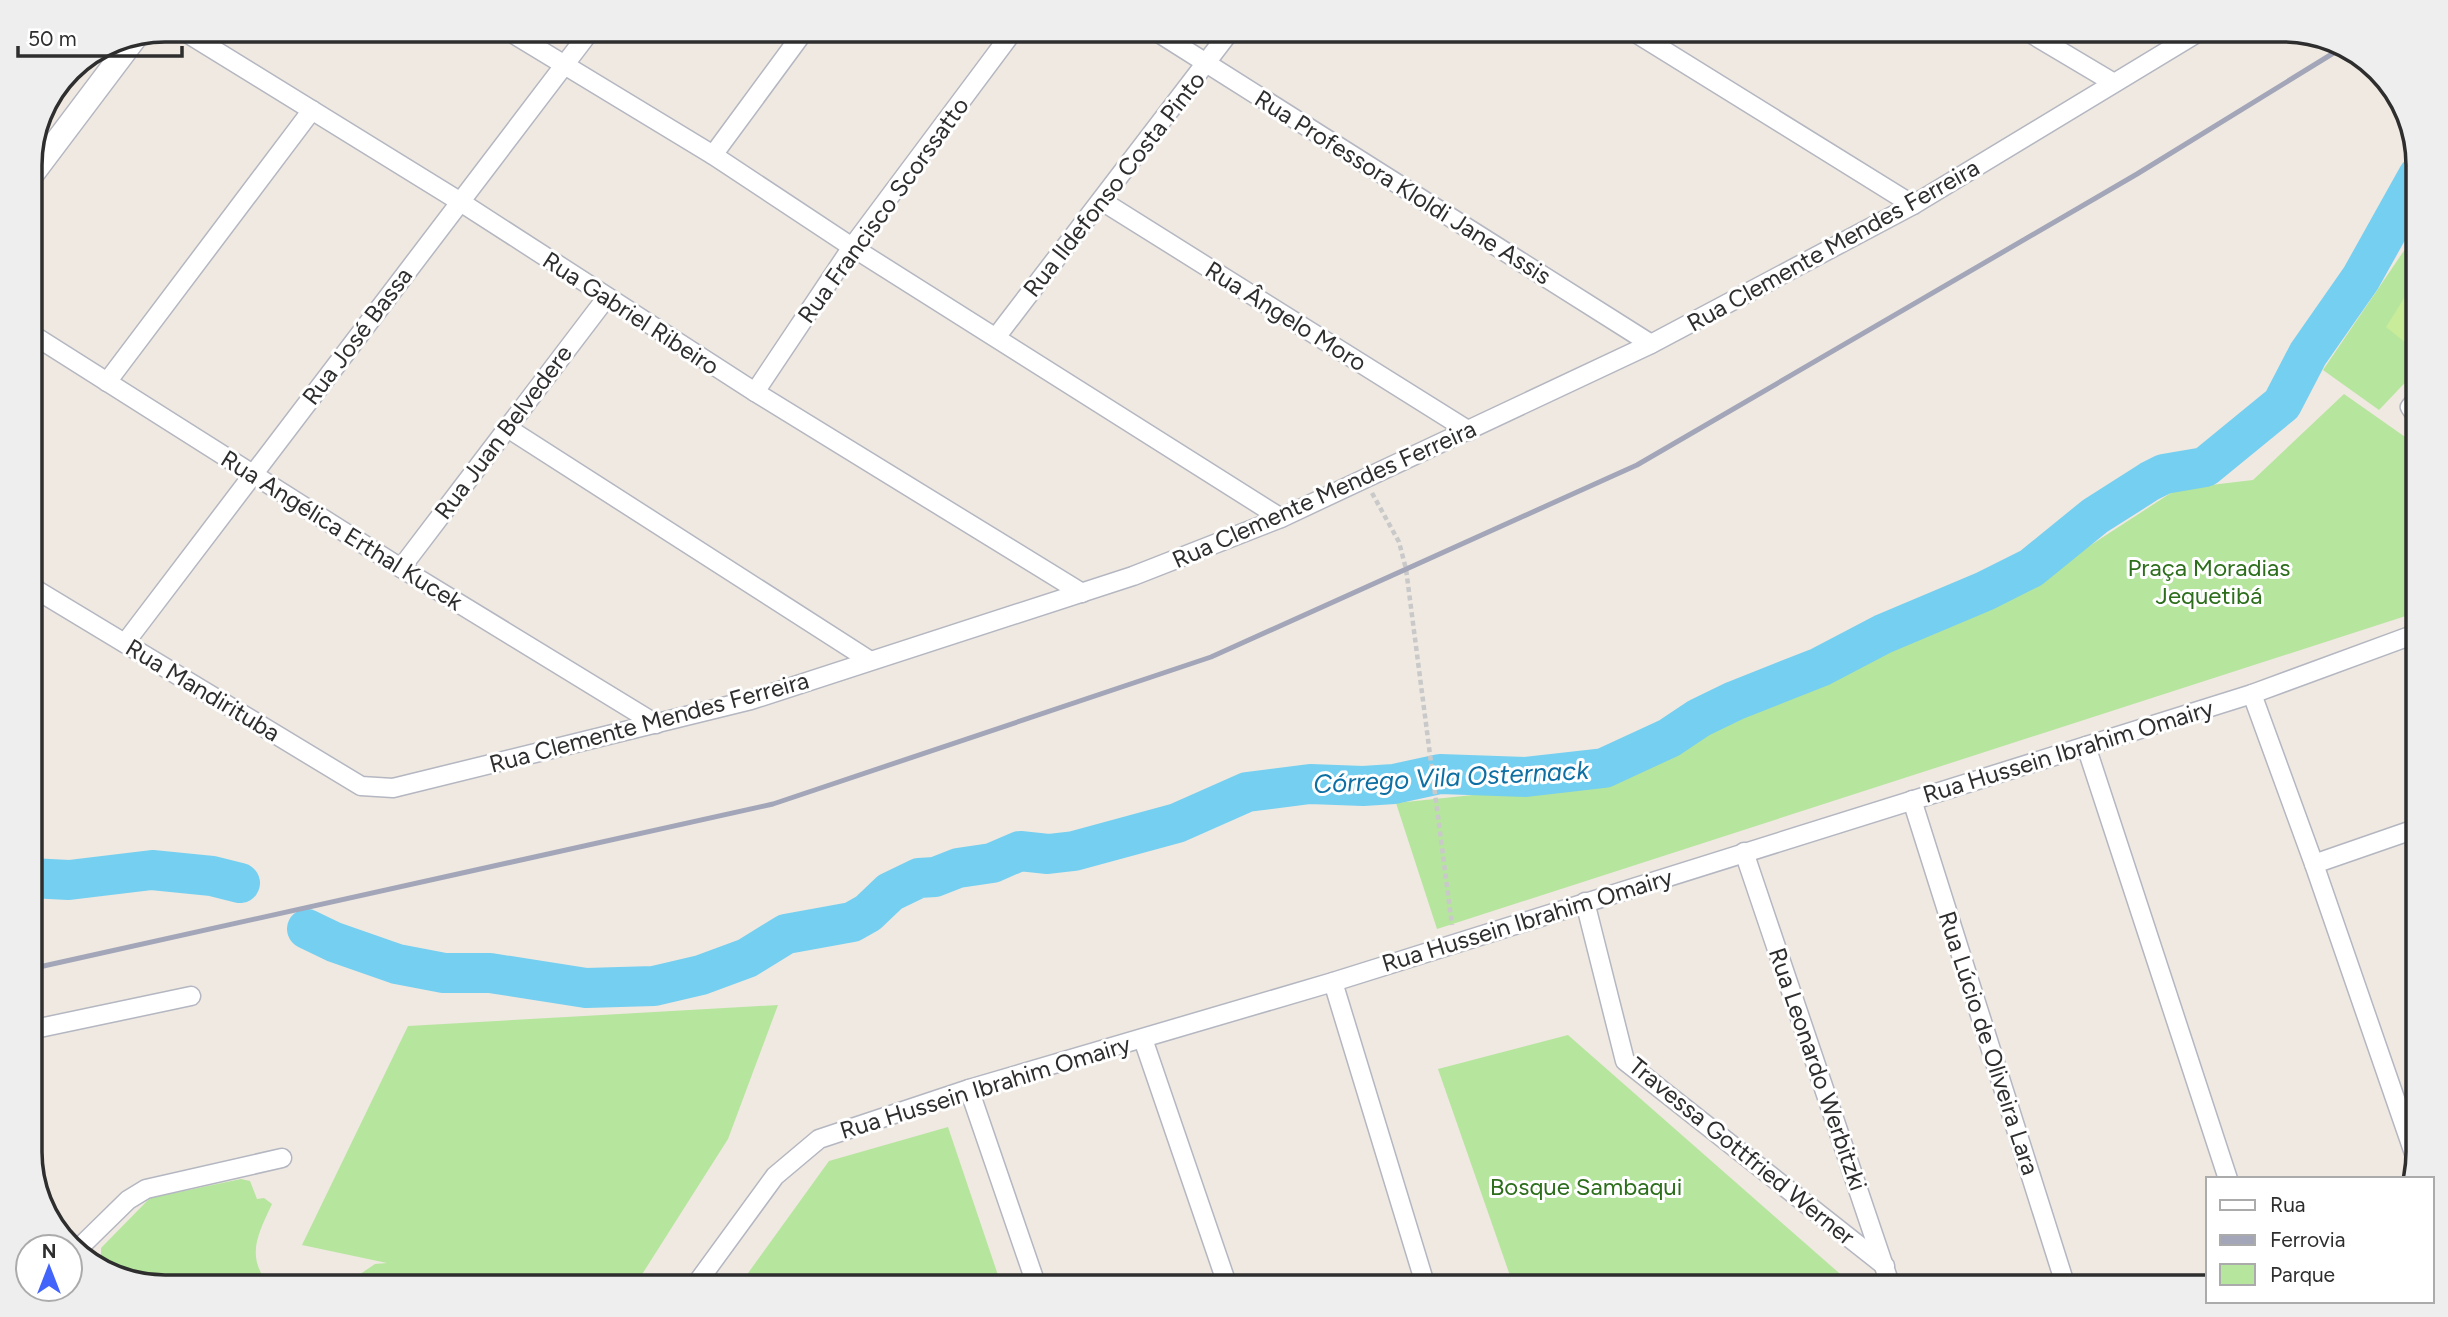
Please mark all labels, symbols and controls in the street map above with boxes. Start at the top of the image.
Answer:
scale bar [18,14,182,58]
text: 50 m [28,26,77,51]
street label: Rua Ildefonso Costa Pinto [1017,66,1211,302]
street label: Rua Professora Kloldi Jane Assis [1249,84,1557,290]
street label: Rua Francisco Scorssatto [791,91,975,329]
street label: Rua Clemente Mendes Ferreira [1682,152,1984,338]
street label: Rua Gabriel Ribeiro [537,245,725,381]
street label: Rua Ângelo Moro [1200,255,1372,377]
street label: Rua José Bassa [296,262,418,410]
street label: Rua Juan Belvedere [428,339,578,525]
street label: Rua Clemente Mendes Ferreira [1168,414,1480,574]
street label: Rua Angélica Erthal Kucek [216,444,468,617]
park label: Praça Moradias Jequetibá [2128,553,2290,610]
street label: Rua Mandirituba [121,633,285,747]
street label: Rua Clemente Mendes Ferreira [486,665,812,779]
street label: Rua Hussein Ibrahim Omairy [1919,693,2217,809]
water label: Córrego Vila Osternack [1312,754,1591,800]
street label: Rua Hussein Ibrahim Omairy [1378,862,1676,978]
street label: Rua Lúcio de Oliveira Lara [1933,907,2045,1179]
street label: Rua Leonardo Werbitzki [1763,944,1873,1194]
street label: Rua Hussein Ibrahim Omairy [836,1029,1134,1145]
street label: Travessa Gottfried Werner [1623,1051,1861,1251]
park label: Bosque Sambaqui [1490,1172,1682,1201]
legend [2206,1177,2434,1303]
text: Rua [2270,1192,2306,1217]
text: Ferrovia [2270,1227,2345,1252]
north arrow [14,1233,84,1303]
text: N [42,1240,56,1263]
text: Parque [2270,1262,2335,1287]

